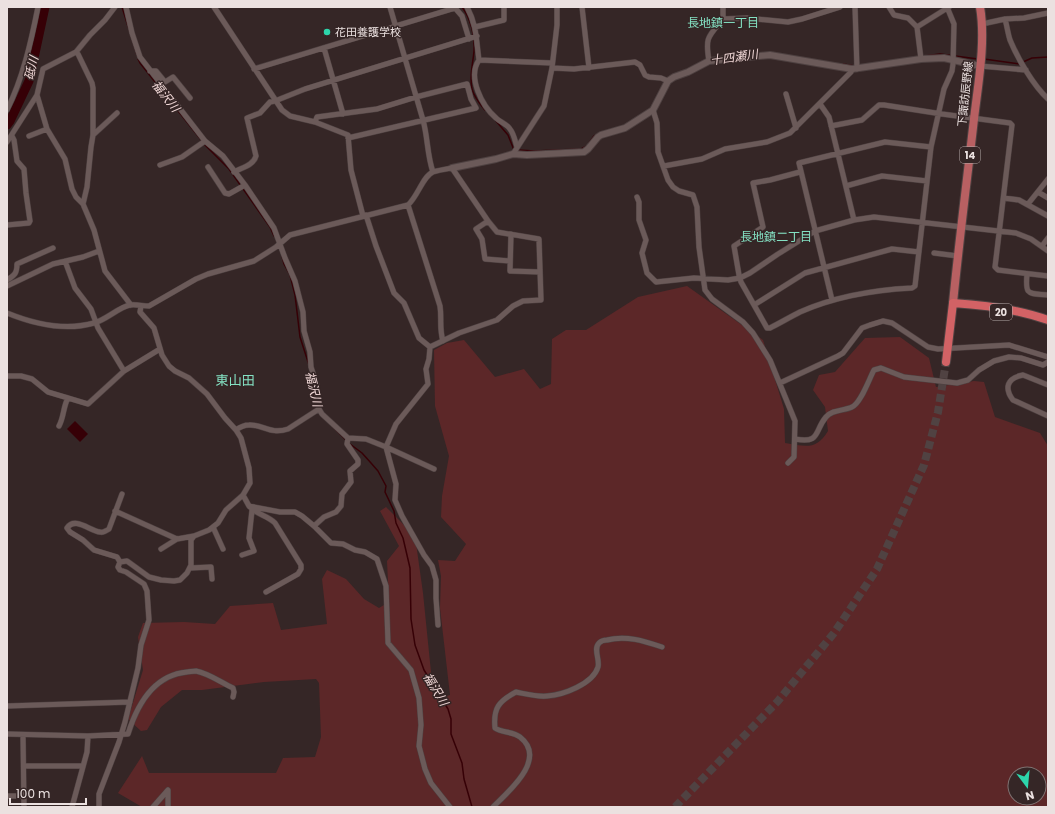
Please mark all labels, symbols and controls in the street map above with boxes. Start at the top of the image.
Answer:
district label: 長地鎮一丁目 [687,14,759,31]
place label: 花田養護学校 [335,24,401,40]
marker: 花田養護学校 [322,27,332,37]
water label: 十四瀬川 [709,45,761,69]
water label: 砥川 [20,52,43,82]
street label: 下諏訪辰野線 [954,60,976,128]
water label: 福沢川 [148,77,185,117]
road number: 14 [960,147,980,163]
district label: 長地鎮二丁目 [740,228,812,245]
road number: 20 [990,304,1012,320]
water label: 福沢川 [302,370,327,410]
district label: 東山田 [215,371,255,390]
water label: 福沢川 [419,669,454,711]
north arrow [1007,766,1047,806]
scale bar [10,780,86,806]
text: 100 m [16,785,50,802]
text: N [1024,787,1036,804]

